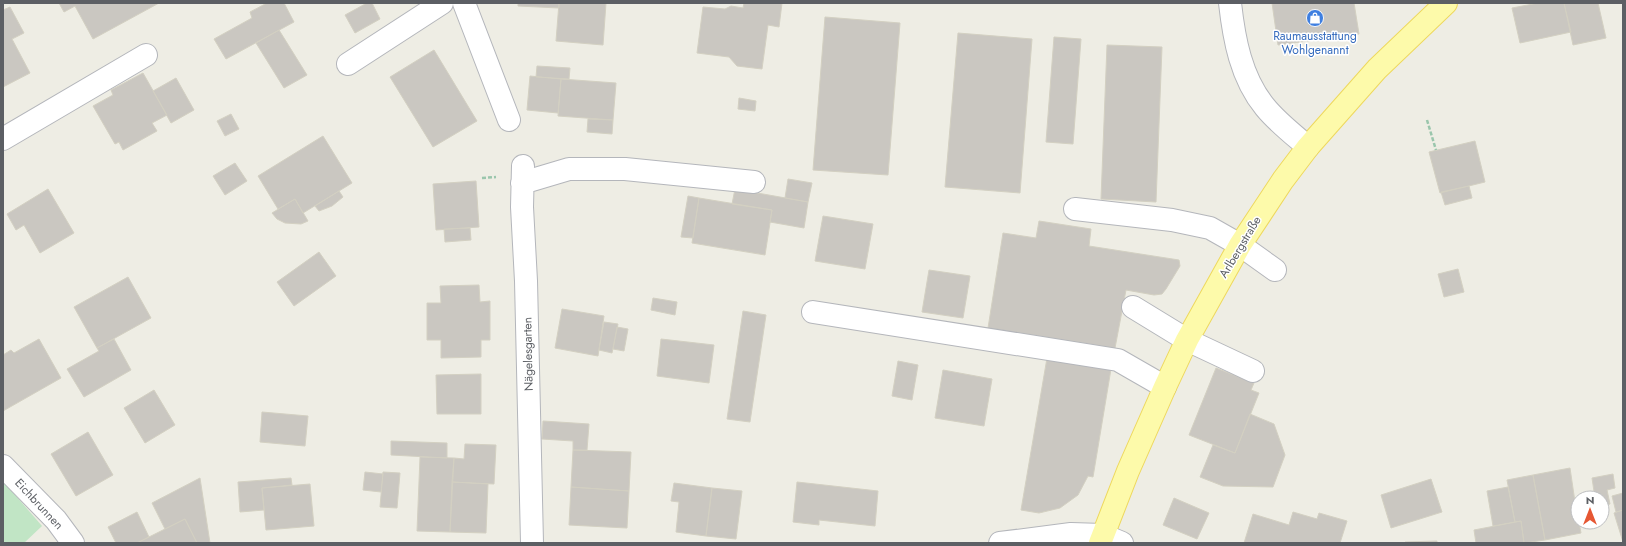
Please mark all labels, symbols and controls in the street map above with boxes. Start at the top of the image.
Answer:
shop icon: Raumausstattung Wohlgenannt [1305,8,1325,28]
place label: Raumausstattung Wohlgenannt [1273,27,1357,59]
street label: Arlbergstraße [1214,213,1266,281]
street label: Nägelesgarten [518,317,538,391]
street label: Eichbrunnen [11,474,67,534]
north arrow [1570,490,1610,530]
text: N [1586,492,1594,508]

